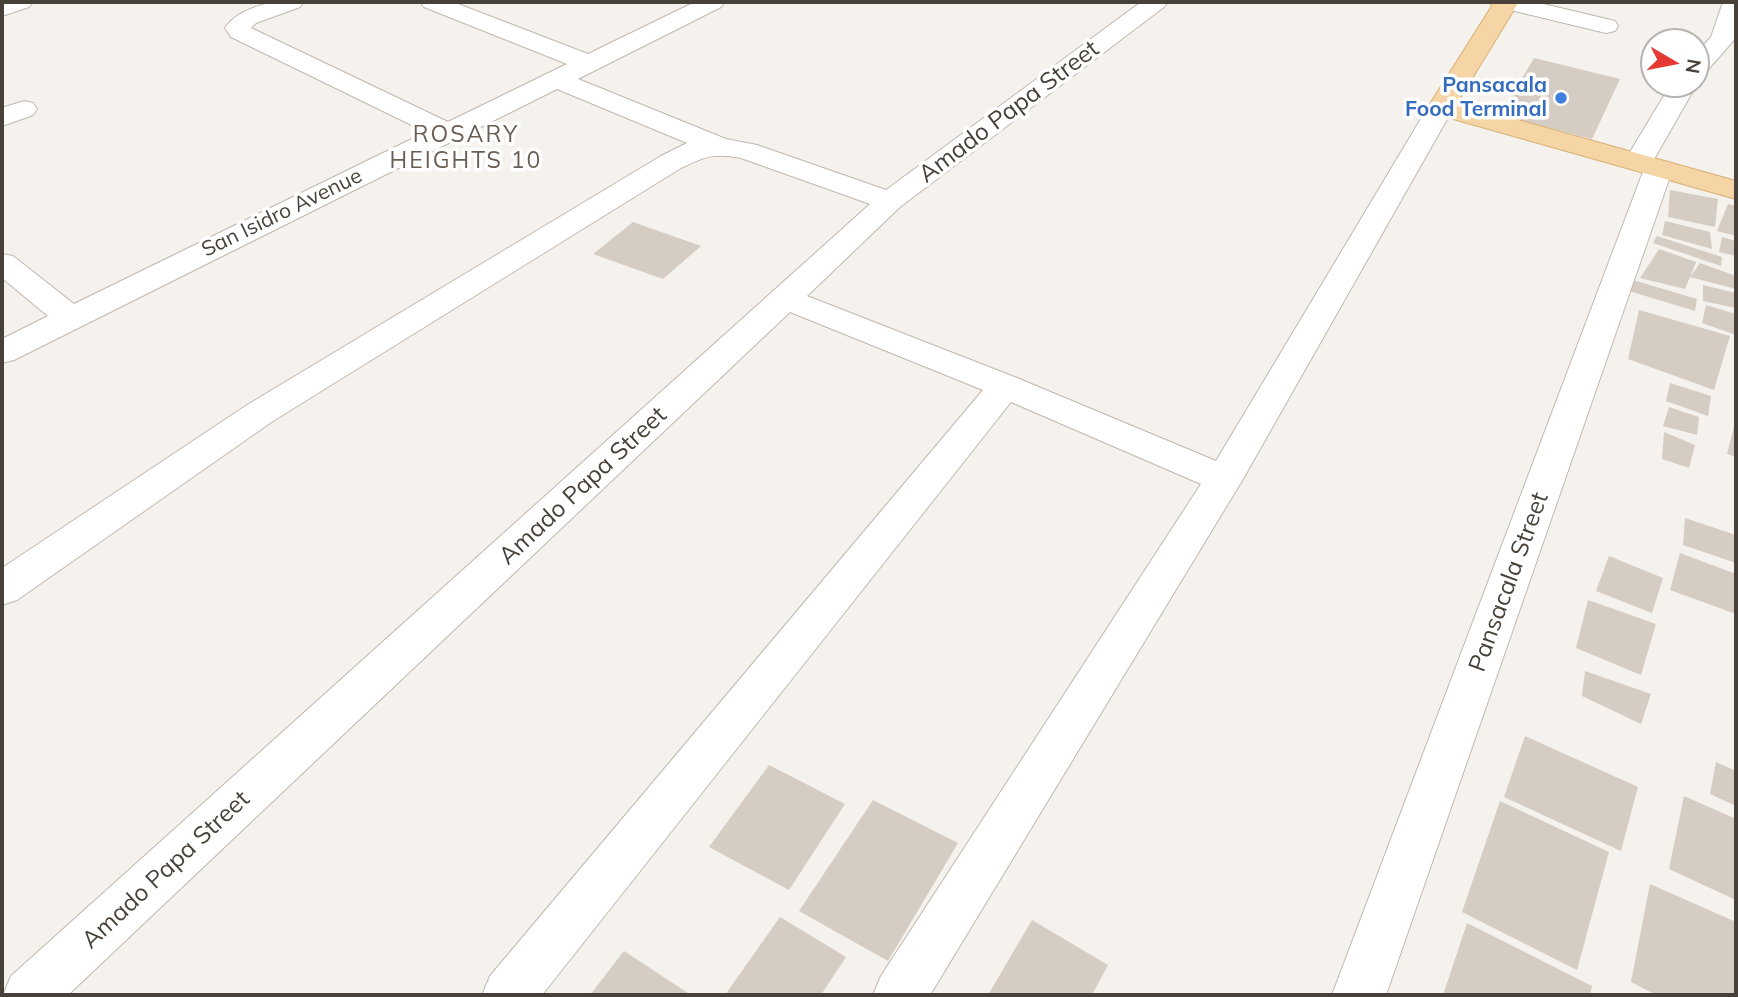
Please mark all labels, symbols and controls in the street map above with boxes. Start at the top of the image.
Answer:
north arrow [1640,28,1710,98]
street label: Amado Papa Street [913,35,1105,189]
text: N [1681,57,1707,75]
place label: Pansacala Food Terminal [1405,73,1547,123]
marker: Pansacala Food Terminal [1553,90,1569,106]
district label: ROSARY HEIGHTS 10 [391,121,541,175]
street label: San Isidro Avenue [198,163,366,263]
street label: Amado Papa Street [493,401,673,571]
street label: Pansacala Street [1463,488,1555,676]
street label: Amado Papa Street [76,785,256,955]

